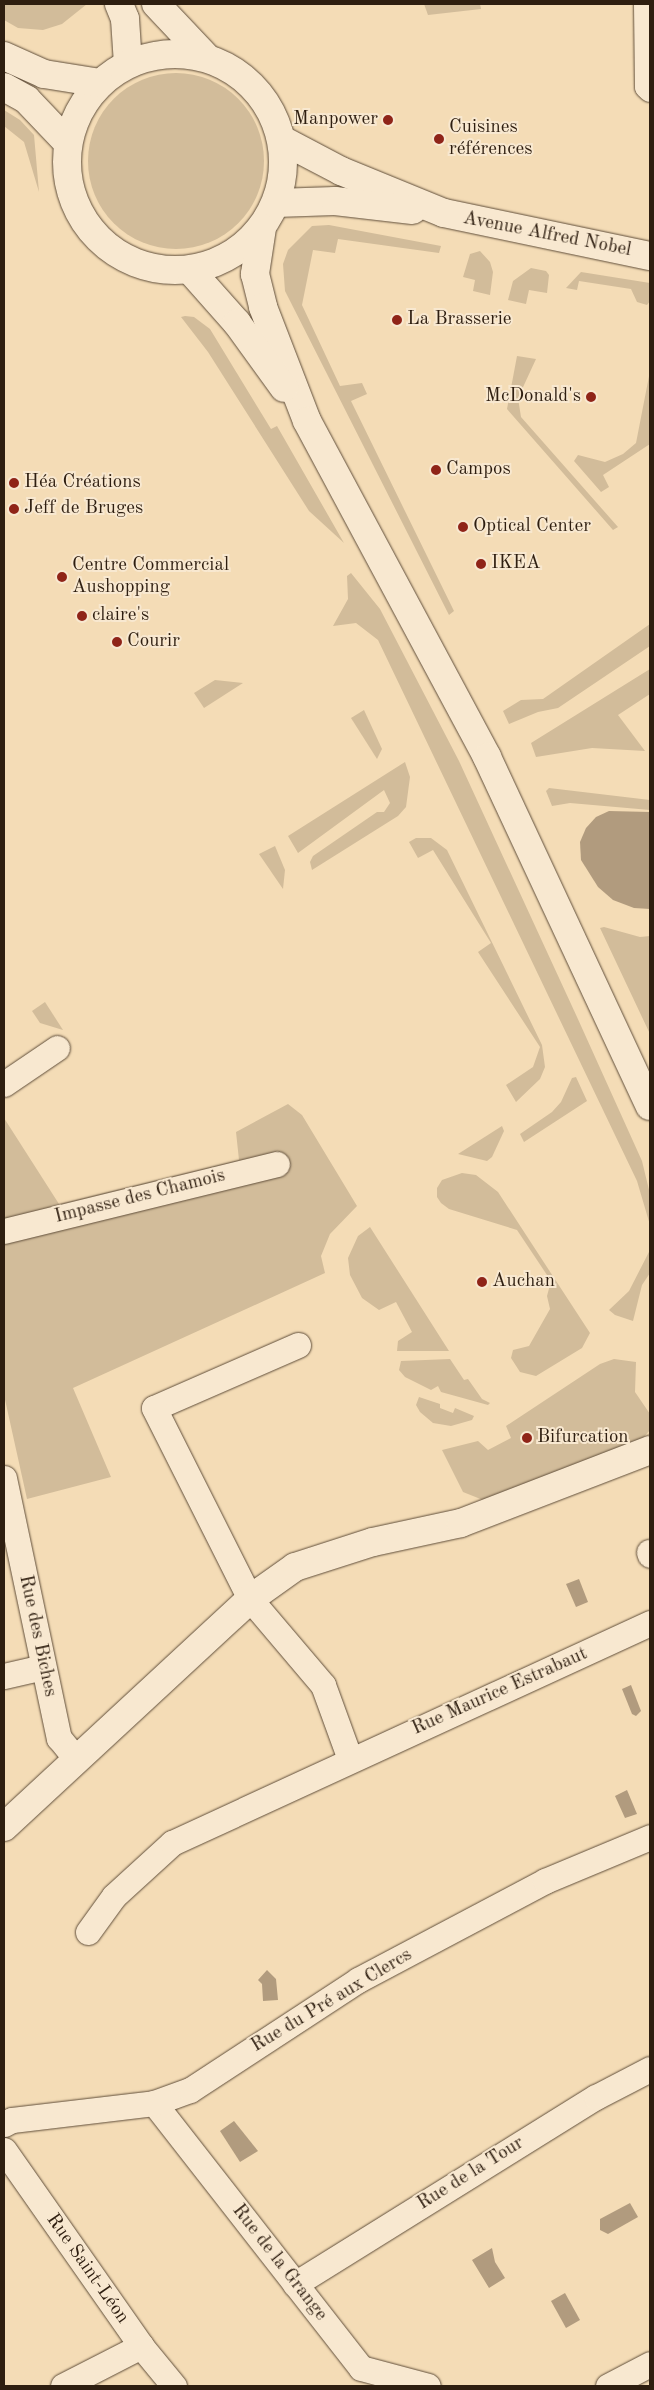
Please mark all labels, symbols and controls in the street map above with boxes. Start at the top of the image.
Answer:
place label: Manpower [293,109,378,131]
marker: Manpower [382,114,394,126]
place label: Cuisines références [449,117,533,161]
marker: Cuisines références [433,133,445,145]
street label: Avenue Alfred Nobel [461,207,633,263]
place label: La Brasserie [407,309,512,331]
marker: La Brasserie [391,314,403,326]
place label: McDonald's [485,386,581,408]
marker: McDonald's [585,391,597,403]
place label: Campos [446,459,511,481]
marker: Campos [430,464,442,476]
place label: Héa Créations [24,472,141,494]
marker: Héa Créations [8,477,20,489]
place label: Jeff de Bruges [24,498,143,520]
marker: Jeff de Bruges [8,503,20,515]
place label: Optical Center [473,516,591,538]
marker: Optical Center [457,521,469,533]
place label: IKEA [491,553,540,575]
place label: Centre Commercial Aushopping [72,555,229,599]
marker: IKEA [475,558,487,570]
marker: Centre Commercial Aushopping [56,571,68,583]
place label: claire's [92,605,149,627]
marker: claire's [76,610,88,622]
place label: Courir [127,631,180,653]
marker: Courir [111,636,123,648]
street label: Impasse des Chamois [52,1165,228,1229]
place label: Auchan [492,1271,555,1293]
marker: Auchan [476,1276,488,1288]
place label: Bifurcation [537,1427,629,1449]
marker: Bifurcation [521,1432,533,1444]
street label: Rue des Biches [13,1573,61,1699]
street label: Rue Maurice Estrabaut [409,1643,591,1741]
street label: Rue du Pré aux Clercs [247,1944,417,2058]
street label: Rue de la Tour [414,2132,528,2216]
street label: Rue de la Grange [226,2200,332,2326]
street label: Rue Saint-Léon [41,2210,133,2328]

